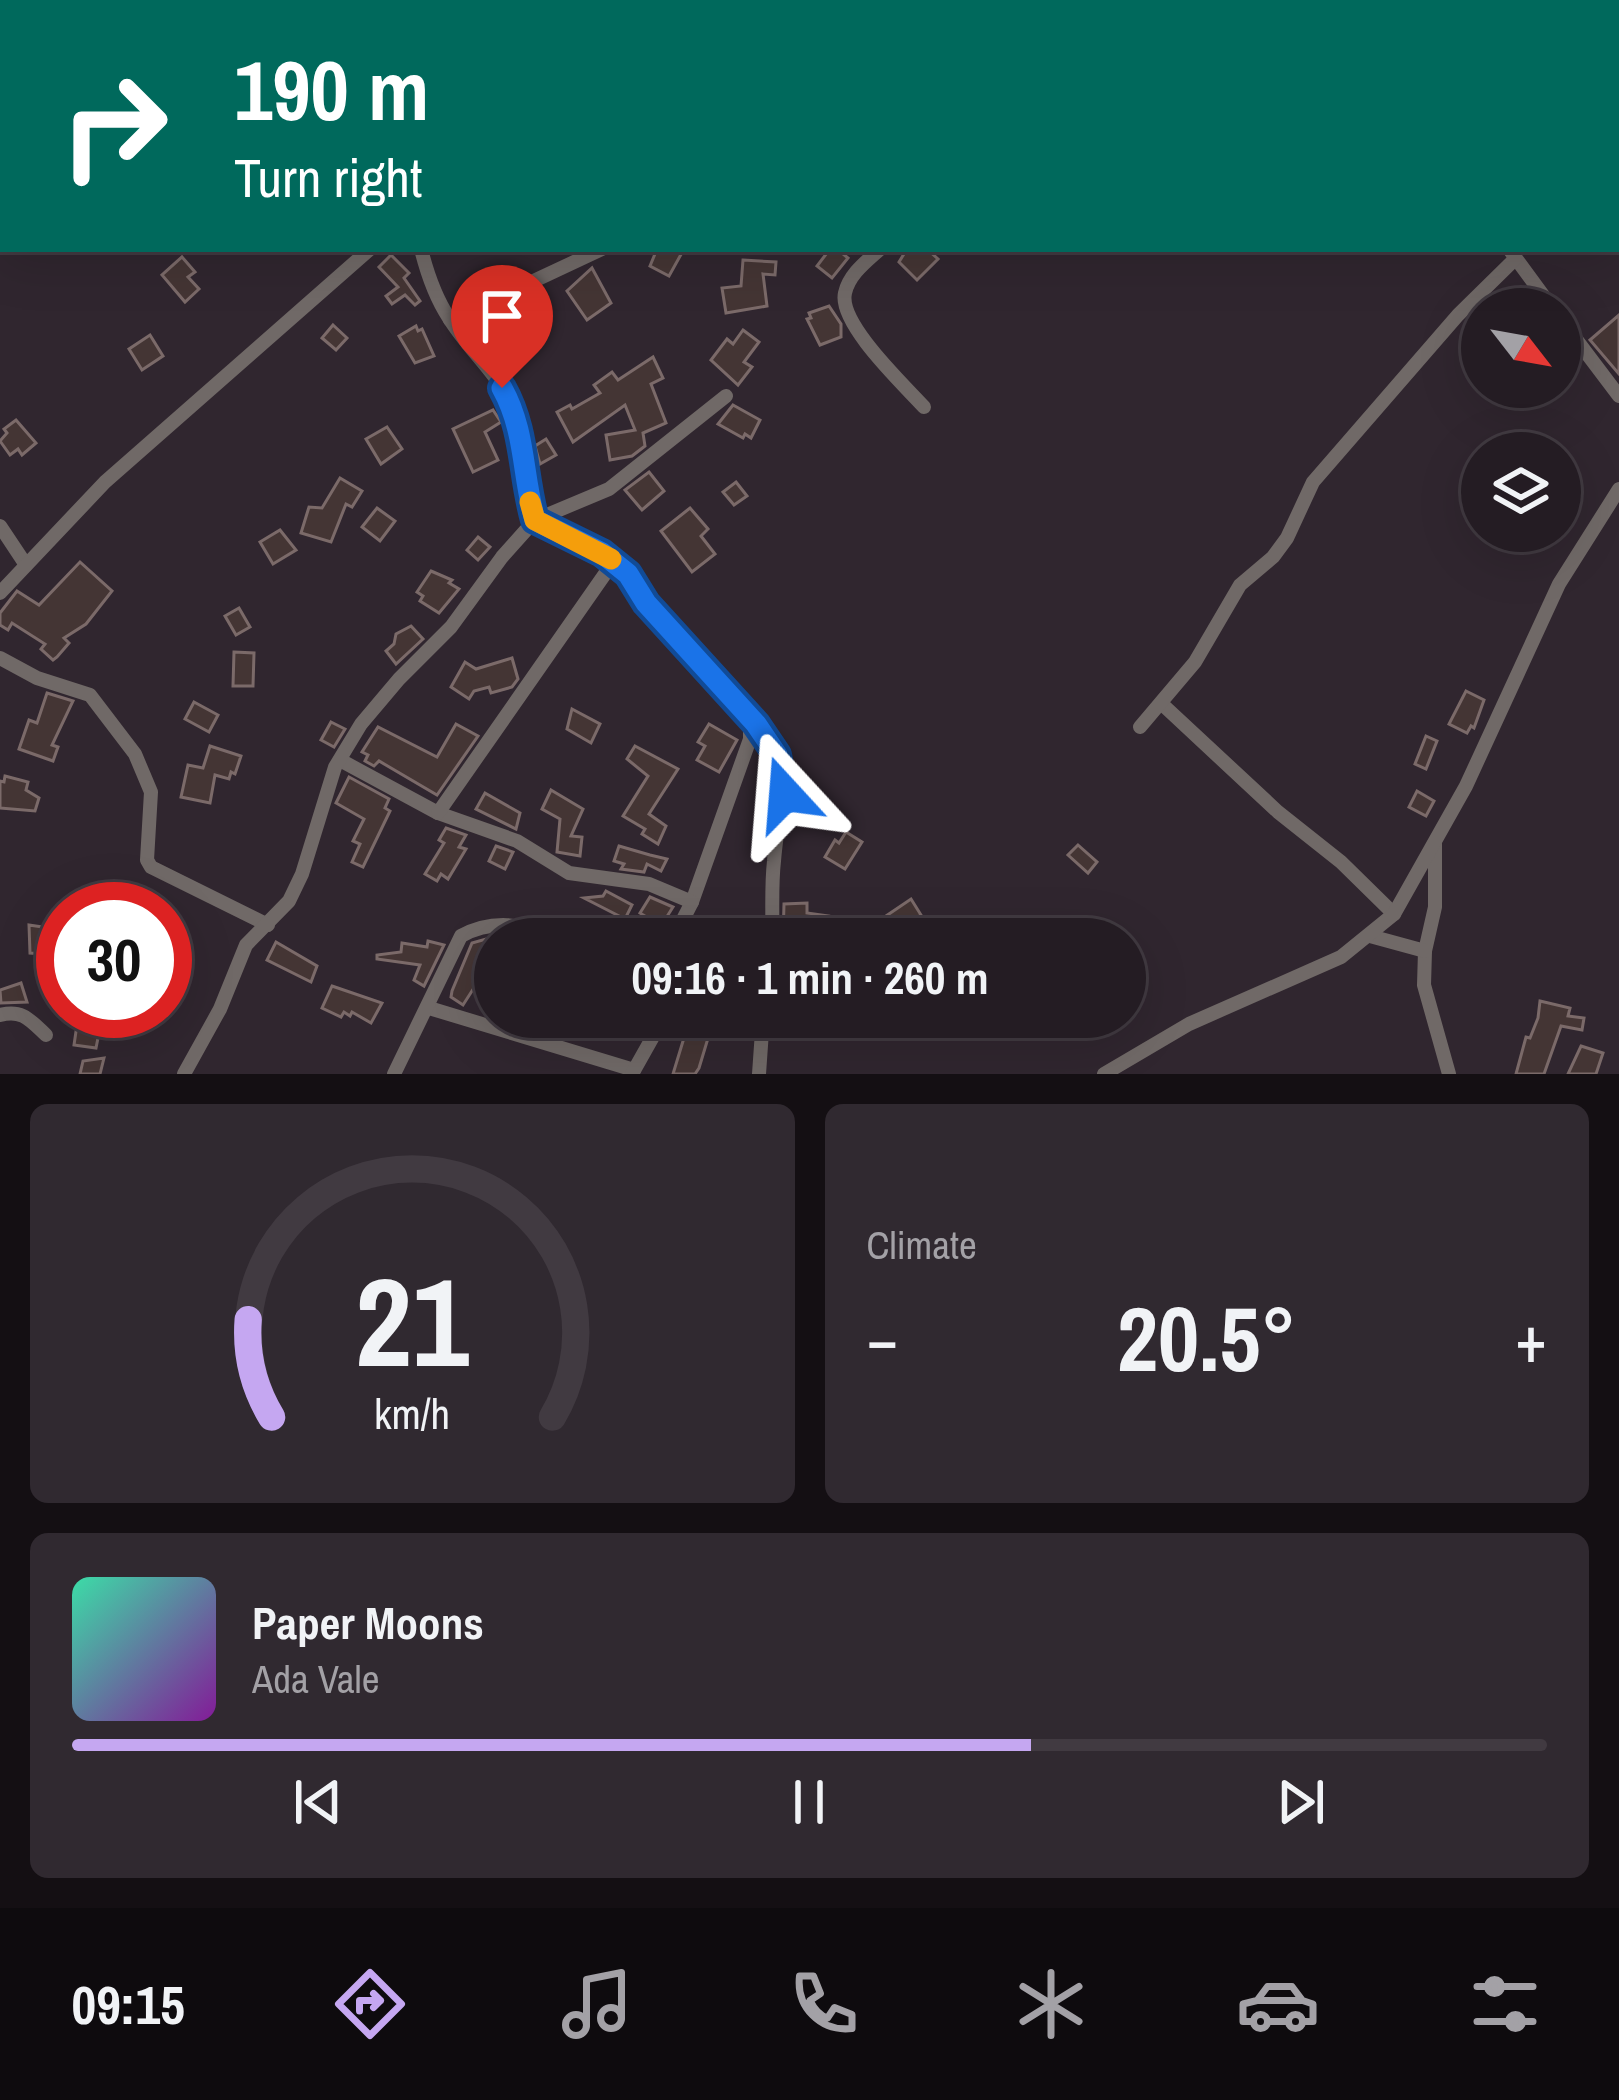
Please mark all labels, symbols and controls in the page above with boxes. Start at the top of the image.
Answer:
text: 190 m [234,33,429,146]
icon: right [36,48,192,204]
text: Turn right [234,141,422,214]
pin [451,265,553,388]
icon: arrive [469,283,535,349]
north arrow [1461,288,1581,408]
map controls [1461,288,1581,552]
button: layers [1461,432,1581,552]
position arrow [722,731,848,857]
speed limit sign: 30 [36,882,192,1038]
text: 09:16 · 1 min · 260 m [632,947,988,1008]
text: Climate [867,1219,977,1271]
text: 21 [355,1237,469,1405]
text: 20.5° [1117,1278,1297,1399]
text: − [867,1294,898,1383]
text: + [1515,1294,1547,1383]
text: km/h [374,1384,450,1441]
text: Paper Moons [252,1592,484,1653]
text: Ada Vale [252,1653,379,1705]
icon: previous [285,1769,351,1835]
icon: pause [776,1769,842,1835]
icon: next [1268,1769,1334,1835]
icon: directions [328,1962,412,2046]
icon: music [555,1962,639,2046]
icon: phone [782,1962,866,2046]
icon: climate [1009,1962,1093,2046]
icon: car [1236,1962,1320,2046]
icon: filters [1463,1962,1547,2046]
text: 09:15 [72,1968,185,2041]

